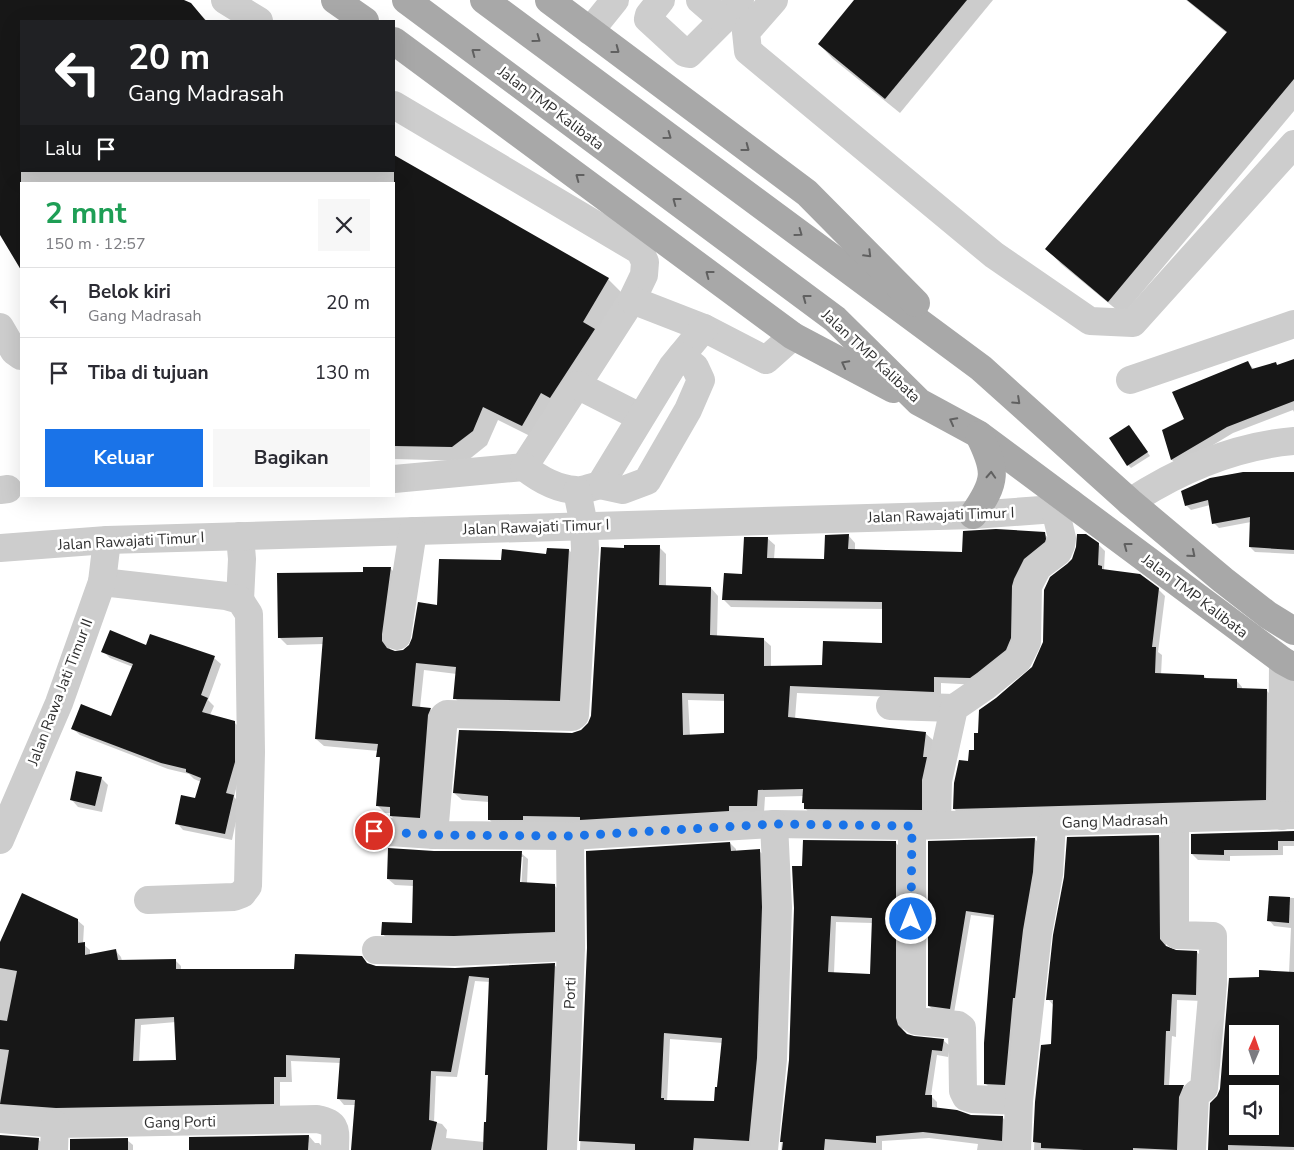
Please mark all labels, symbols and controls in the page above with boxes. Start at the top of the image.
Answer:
text: 20 m [128,34,210,81]
one-way arrow [531,34,540,42]
icon: left [45,40,110,105]
one-way arrow [610,44,620,53]
one-way arrow [471,49,481,58]
street label: Jalan TMP Kalibata [493,61,608,154]
text: Gang Madrasah [128,79,284,109]
one-way arrow [662,130,672,139]
icon: arrive [92,135,120,163]
text: Lalu [45,136,82,162]
one-way arrow [740,142,749,150]
one-way arrow [576,175,585,183]
text: 2 mnt [45,193,126,234]
one-way arrow [672,198,682,207]
button: close [318,199,370,251]
one-way arrow [793,227,802,235]
text: 150 m · 12:57 [45,233,146,255]
one-way arrow [862,248,871,257]
one-way arrow [706,272,715,280]
text: Belok kiri [88,279,171,305]
icon: left [45,289,73,317]
text: 20 m [326,290,370,316]
one-way arrow [802,295,812,304]
street label: Jalan TMP Kalibata [817,304,925,407]
text: Gang Madrasah [88,305,202,327]
icon: arrive [45,359,73,387]
text: Tiba di tujuan [88,360,209,386]
text: 130 m [315,360,370,386]
one-way arrow [841,360,850,370]
one-way arrow [1011,395,1020,404]
one-way arrow [949,417,958,427]
button: Keluar [45,429,203,487]
button: Bagikan [213,429,370,487]
one-way arrow [986,471,997,479]
street label: Jalan Rawajati Timur I [866,502,1015,528]
street label: Jalan Rawajati Timur I [461,514,610,540]
street label: Jalan Rawajati Timur I [56,527,205,555]
one-way arrow [1123,543,1133,552]
one-way arrow [1186,548,1195,557]
street label: Jalan TMP Kalibata [1137,549,1252,642]
street label: Jalan Rawa Jati Timur II [22,616,97,769]
street label: Gang Madrasah [1061,809,1169,833]
pin [353,810,395,852]
icon: arrive [360,817,388,845]
position arrow [884,892,936,944]
street label: Porti [559,977,581,1009]
north arrow [1229,1025,1279,1075]
map controls [1229,1025,1279,1135]
button: sound [1229,1085,1279,1135]
street label: Gang Porti [144,1111,216,1133]

